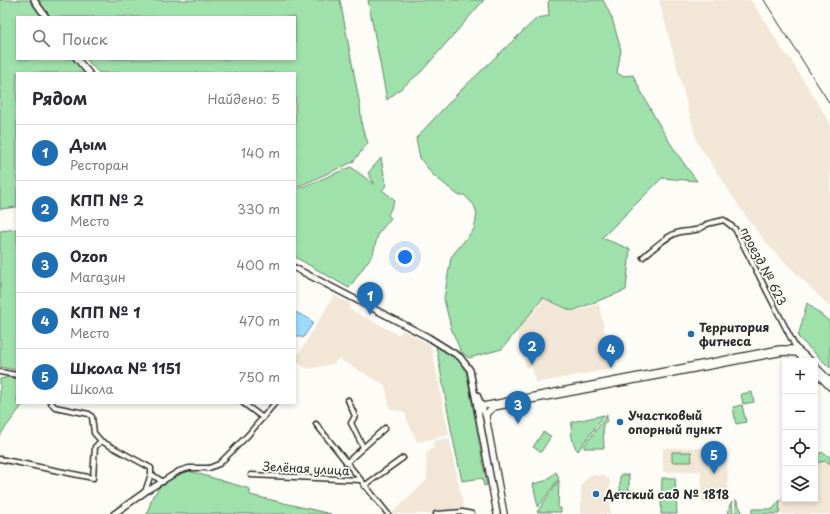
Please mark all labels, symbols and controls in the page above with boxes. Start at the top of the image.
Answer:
search box [16,16,296,60]
icon: search [30,27,52,49]
text: Поиск [62,27,108,50]
text: Рядом [32,85,87,111]
text: Найдено: 5 [208,89,280,108]
text: Дым [70,132,107,155]
text: 1 [42,143,48,162]
text: 140 m [241,143,280,162]
text: Ресторан [70,155,129,174]
text: КПП № 2 [70,188,144,211]
text: 2 [40,199,50,218]
text: 330 m [237,199,280,218]
text: Место [70,211,110,230]
street label: проезд № 623 [736,224,792,308]
text: Ozon [70,244,108,267]
your location [395,247,415,267]
text: 3 [41,255,49,274]
text: 400 m [237,255,280,274]
text: Магазин [70,267,126,286]
pin: 1 [357,282,383,315]
text: КПП № 1 [70,300,140,323]
text: 4 [41,311,49,330]
text: 470 m [239,311,280,330]
place label: Территория фитнеса [699,318,770,350]
text: Место [70,323,110,342]
marker: Территория фитнеса [686,329,696,339]
pin: 2 [519,332,545,365]
pin: 4 [598,335,624,368]
text: Школа № 1151 [70,356,181,379]
map controls [782,358,818,502]
button: + [782,358,818,394]
text: 5 [41,367,49,386]
text: 750 m [239,367,280,386]
text: Школа [70,379,114,398]
pin: 3 [505,391,531,424]
button: − [782,394,818,430]
place label: Участковый опорный пункт [628,406,722,438]
marker: Участковый опорный пункт [615,417,625,427]
button: locate [782,430,818,466]
pin: 5 [701,441,727,474]
street label: Зелёная улица [262,457,350,479]
button: layers [782,466,818,502]
place label: Детский сад № 1818 [603,485,729,503]
marker: Детский сад № 1818 [591,489,601,499]

